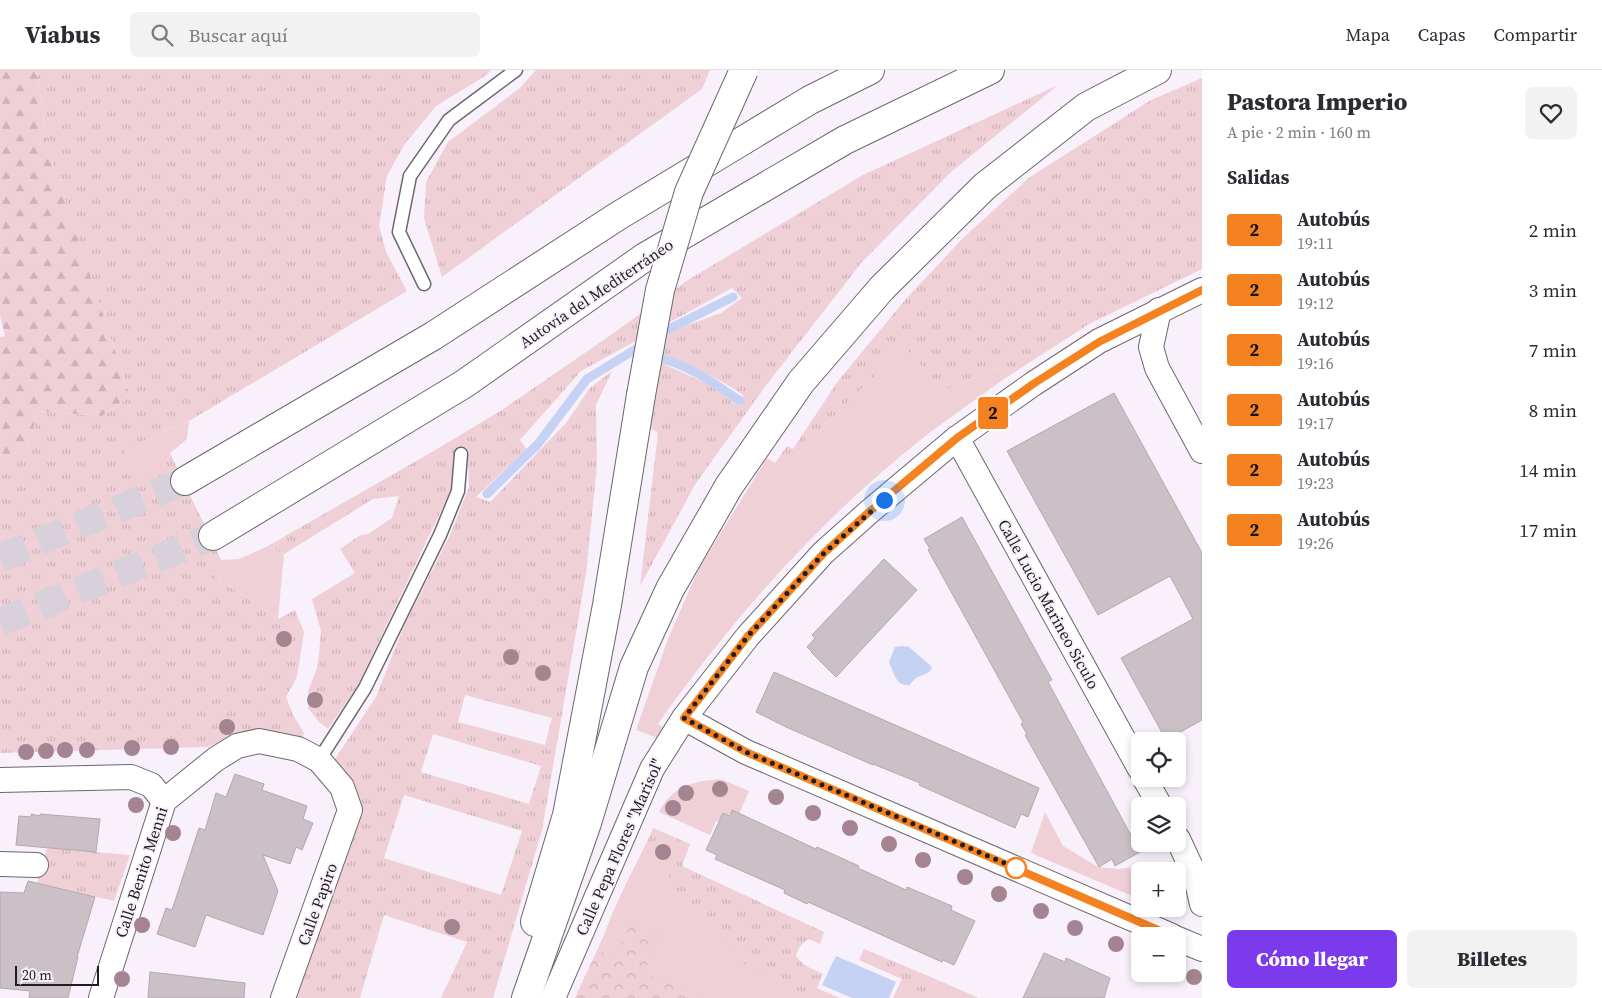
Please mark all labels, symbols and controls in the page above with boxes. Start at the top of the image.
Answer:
search box [130,12,480,57]
text: Viabus [25,18,100,51]
icon: search [148,21,176,49]
text: Buscar aquí [188,22,288,48]
text: Mapa [1345,22,1390,47]
text: Capas [1418,22,1465,47]
text: Compartir [1493,22,1577,47]
text: Pastora Imperio [1227,85,1407,118]
button: heart [1525,87,1577,139]
text: A pie · 2 min · 160 m [1227,121,1371,143]
text: Salidas [1227,164,1289,190]
text: Autobús [1297,206,1370,232]
text: 2 [1250,217,1259,242]
text: 2 min [1529,217,1577,243]
text: 19:11 [1297,232,1334,254]
street label: Autovía del Mediterráneo [515,233,678,353]
text: Autobús [1297,266,1370,292]
text: 2 [1250,277,1259,302]
text: 3 min [1529,277,1577,303]
text: 19:12 [1297,292,1334,314]
text: Autobús [1297,326,1370,352]
text: 2 [1250,337,1259,362]
text: 7 min [1529,337,1577,363]
text: 19:16 [1297,352,1334,374]
text: Autobús [1297,386,1370,412]
line badge: 2 [977,397,1009,429]
text: 2 [1250,397,1259,422]
text: 8 min [1529,397,1577,423]
text: 2 [988,400,998,425]
text: 19:17 [1297,412,1334,434]
text: Autobús [1297,446,1370,472]
text: 2 [1250,457,1259,482]
text: 14 min [1519,457,1577,483]
text: 19:23 [1297,472,1334,494]
your location [872,488,897,513]
text: Autobús [1297,506,1370,532]
street label: Calle Lucio Marineo Siculo [993,515,1105,693]
text: 2 [1250,517,1259,542]
text: 17 min [1519,517,1577,543]
text: 19:26 [1297,532,1334,554]
map controls [1131,732,1186,982]
button: locate [1131,732,1186,787]
street label: Calle Pepa Flores "Marisol" [570,755,668,939]
button: layers [1131,797,1186,852]
street label: Calle Benito Menni [109,803,173,940]
unlabelled marker [1005,857,1027,879]
street label: Calle Papiro [292,859,342,948]
button: + [1131,862,1186,917]
button: − [1131,927,1186,982]
button: Cómo llegar [1227,930,1397,988]
button: Billetes [1407,930,1577,988]
scale bar [15,963,99,986]
text: 20 m [22,965,52,985]

